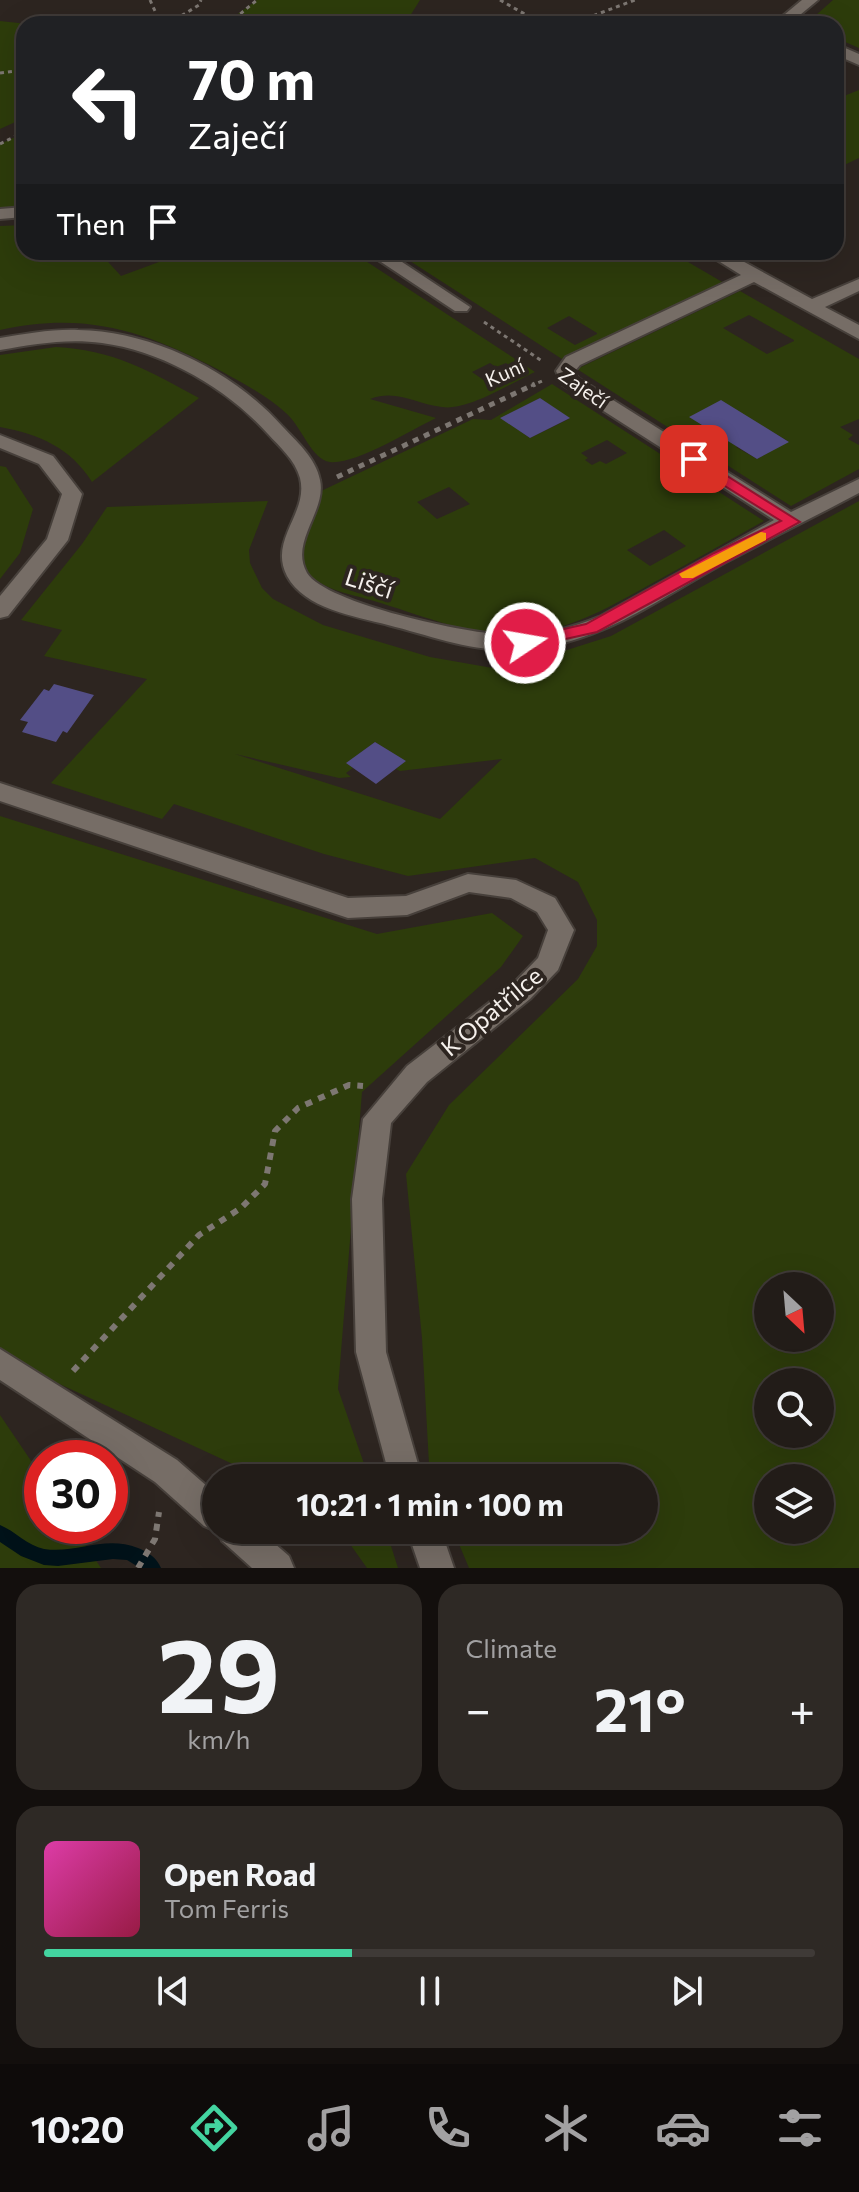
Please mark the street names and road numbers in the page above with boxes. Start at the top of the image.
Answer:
street label: Kuní [481,352,529,391]
street label: Zaječí [554,362,614,413]
street label: Liščí [342,561,398,604]
street label: K Opatřilce [434,960,548,1062]

